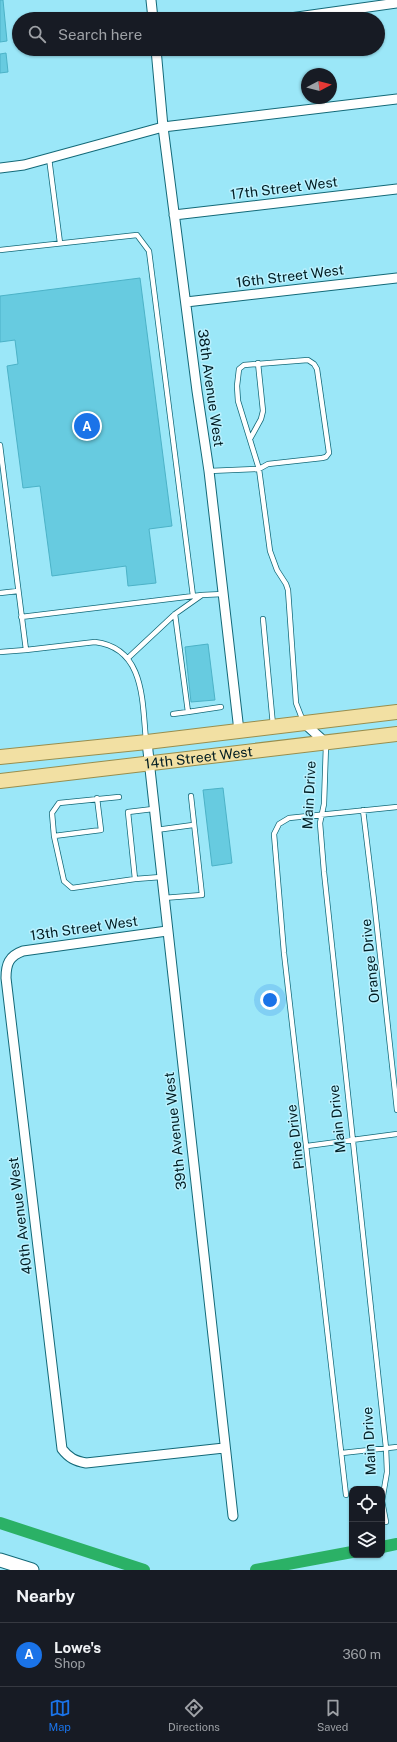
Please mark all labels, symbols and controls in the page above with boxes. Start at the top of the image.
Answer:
search box [12,12,385,56]
icon: search [26,23,48,45]
text: Search here [58,26,142,43]
north arrow [301,68,337,104]
street label: 17th Street West [229,173,339,203]
street label: 16th Street West [235,261,345,291]
street label: 38th Avenue West [195,328,227,448]
pin: A [74,411,100,441]
street label: 14th Street West [144,743,253,772]
street label: Main Drive [299,760,319,830]
street label: 13th Street West [29,913,139,943]
street label: Orange Drive [358,918,382,1004]
your location [260,990,280,1010]
street label: 39th Avenue West [161,1071,189,1191]
street label: Main Drive [325,1084,349,1154]
street label: Pine Drive [283,1104,307,1170]
street label: 40th Avenue West [5,1156,35,1276]
street label: Main Drive [359,1406,379,1476]
map controls [349,1486,385,1558]
button: locate [349,1486,385,1522]
button: layers [349,1522,385,1558]
text: Nearby [16,1586,75,1606]
text: Lowe's [54,1639,101,1656]
text: A [24,1647,34,1662]
text: 360 m [343,1647,381,1662]
text: Shop [54,1656,85,1671]
tab: Map [49,1697,71,1733]
tab: Directions [168,1697,220,1733]
tab: Saved [317,1697,348,1733]

